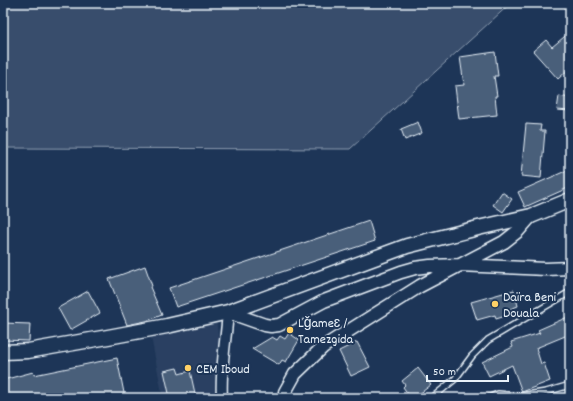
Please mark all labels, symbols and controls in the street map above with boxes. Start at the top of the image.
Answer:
place label: Daïra Beni Douala [503,288,557,324]
marker: Daïra Beni Douala [490,299,500,309]
place label: Lǧameɛ / Tamezgida [298,314,354,350]
marker: Lǧameɛ / Tamezgida [285,325,295,335]
scale bar [427,357,508,383]
place label: CEM Iboud [196,360,250,380]
marker: CEM Iboud [183,363,193,373]
text: 50 m [433,364,456,381]

